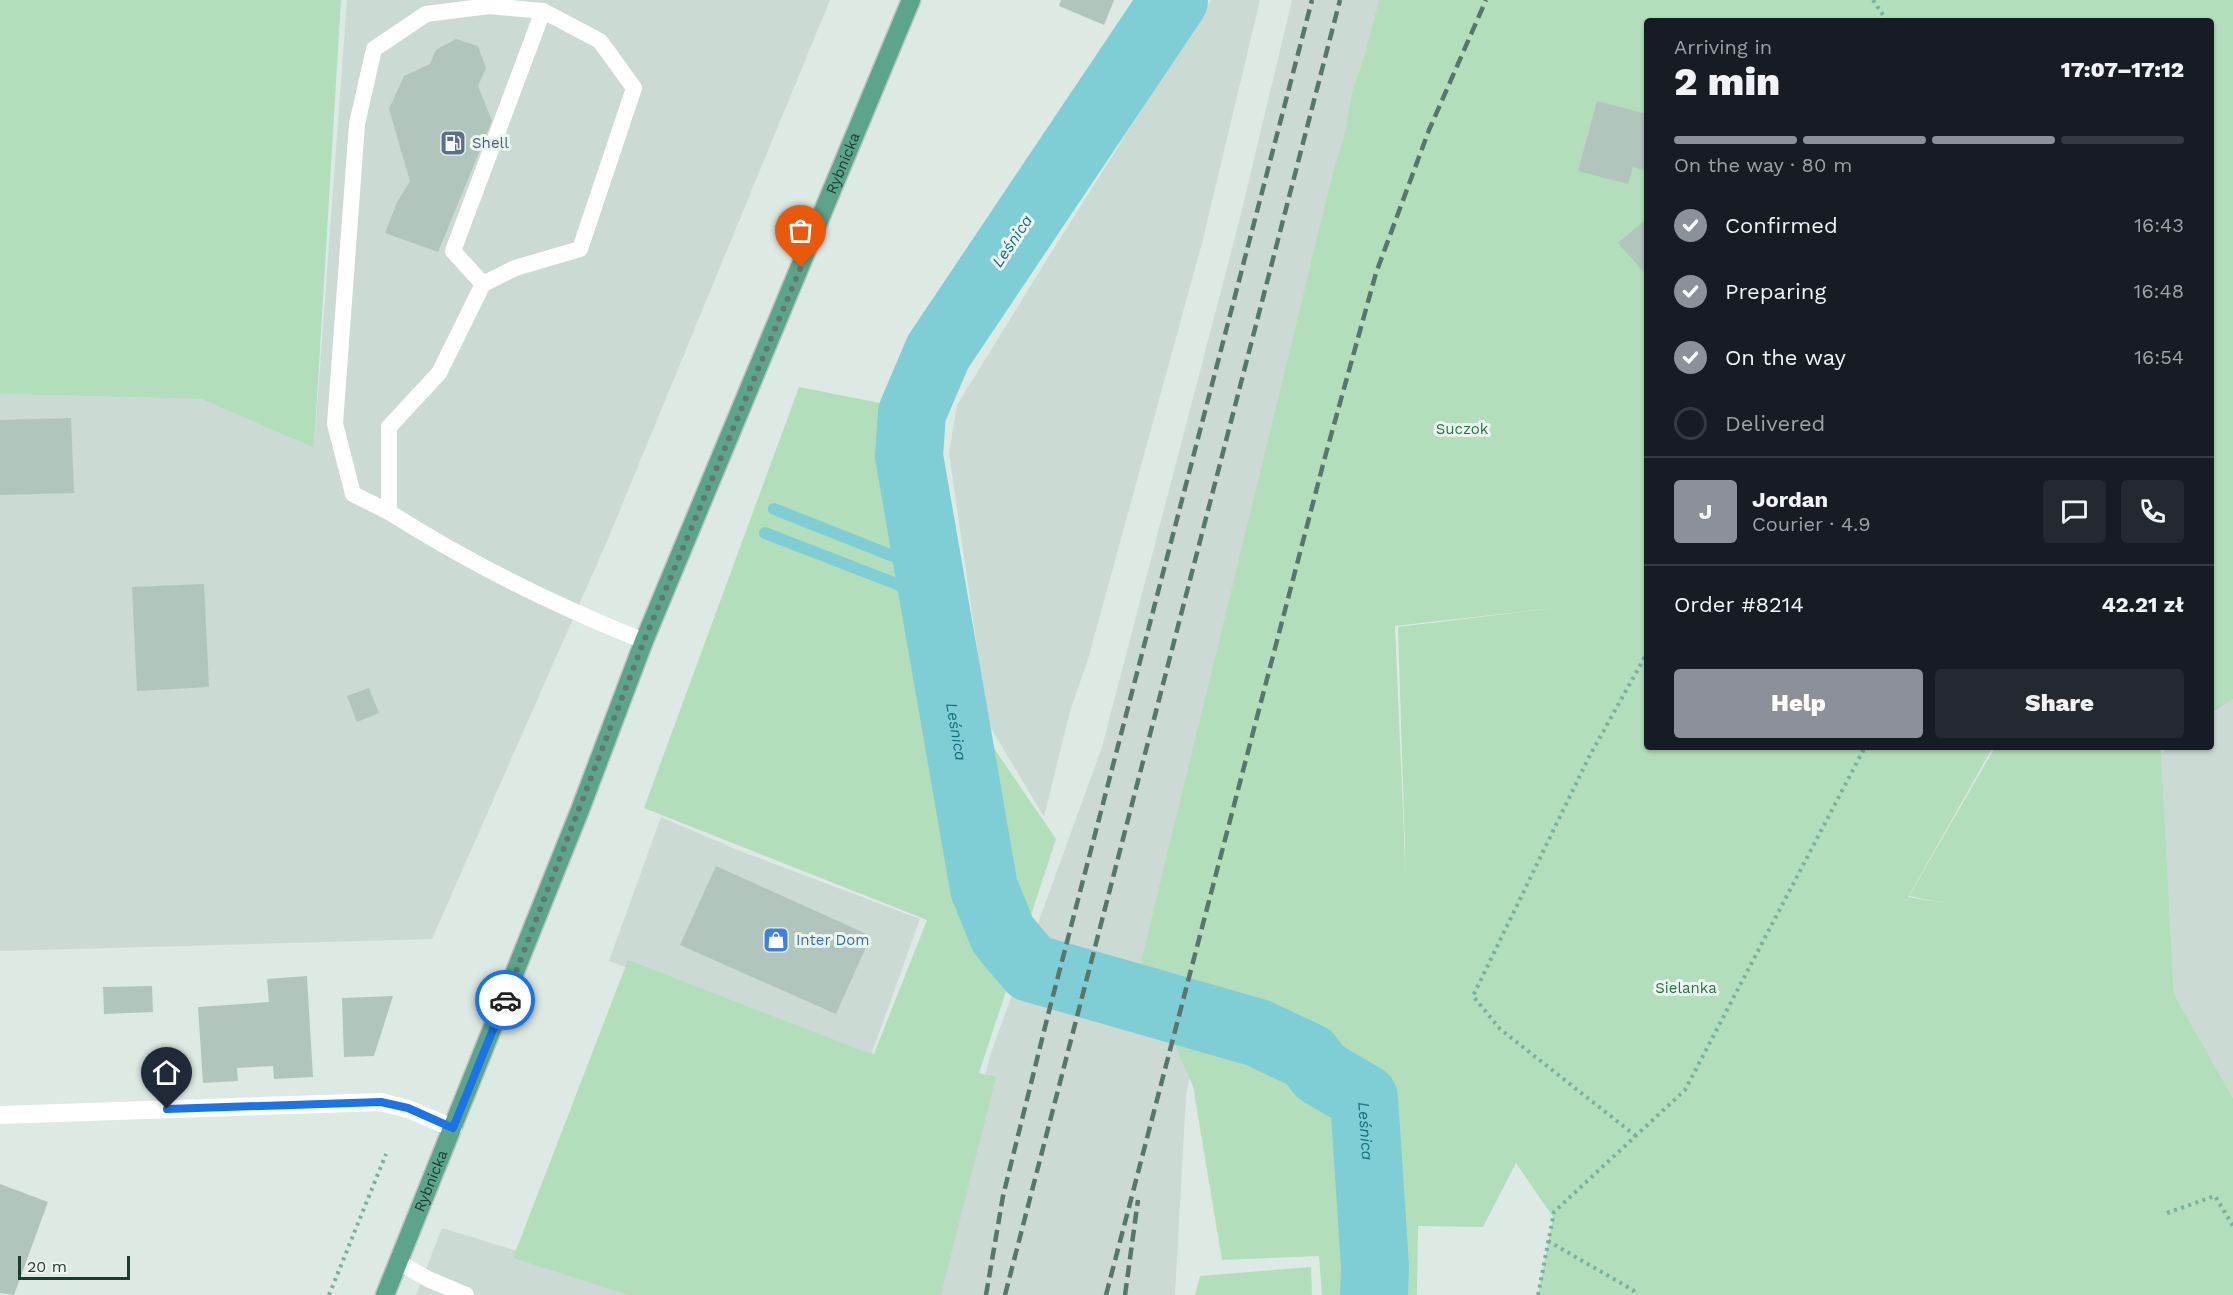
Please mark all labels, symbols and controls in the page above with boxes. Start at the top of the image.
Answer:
text: Arriving in [1674,35,1772,59]
text: 17:07–17:12 [2061,57,2184,82]
text: 2 min [1674,59,1780,104]
fuel station icon: Shell [438,128,468,158]
street label: Rybnicka [822,129,864,197]
place label: Shell [472,134,509,152]
text: On the way · 80 m [1674,153,1852,177]
pin [775,205,826,267]
icon: check [1674,209,1707,242]
water label: Leśnica [988,211,1036,271]
text: Confirmed [1725,213,1838,238]
text: 16:43 [2134,213,2184,237]
icon: bag [784,214,817,247]
icon: check [1674,275,1707,308]
text: Preparing [1725,279,1826,304]
text: 16:48 [2134,279,2184,303]
icon: check [1674,341,1707,374]
text: On the way [1725,345,1846,370]
text: 16:54 [2134,345,2184,369]
text: Delivered [1725,411,1825,436]
park label: Suczok [1436,420,1489,438]
button: chat [2043,480,2106,543]
button: phone [2121,480,2184,543]
text: Jordan [1752,487,1828,512]
text: J [1699,499,1712,524]
text: Courier · 4.9 [1752,512,1871,536]
text: Order #8214 [1674,592,1804,617]
text: 42.21 zł [2102,592,2184,617]
button: Help [1674,669,1923,738]
button: Share [1935,669,2184,738]
water label: Leśnica [942,701,971,762]
shop icon: Inter Dom [761,925,791,955]
place label: Inter Dom [796,931,870,949]
courier [475,970,535,1030]
park label: Sielanka [1655,979,1717,997]
icon: car [489,984,522,1017]
pin [141,1047,192,1109]
icon: home [150,1056,183,1089]
water label: Leśnica [1355,1101,1378,1161]
street label: Rybnicka [410,1147,452,1214]
scale bar [18,1253,130,1280]
text: 20 m [27,1257,67,1276]

